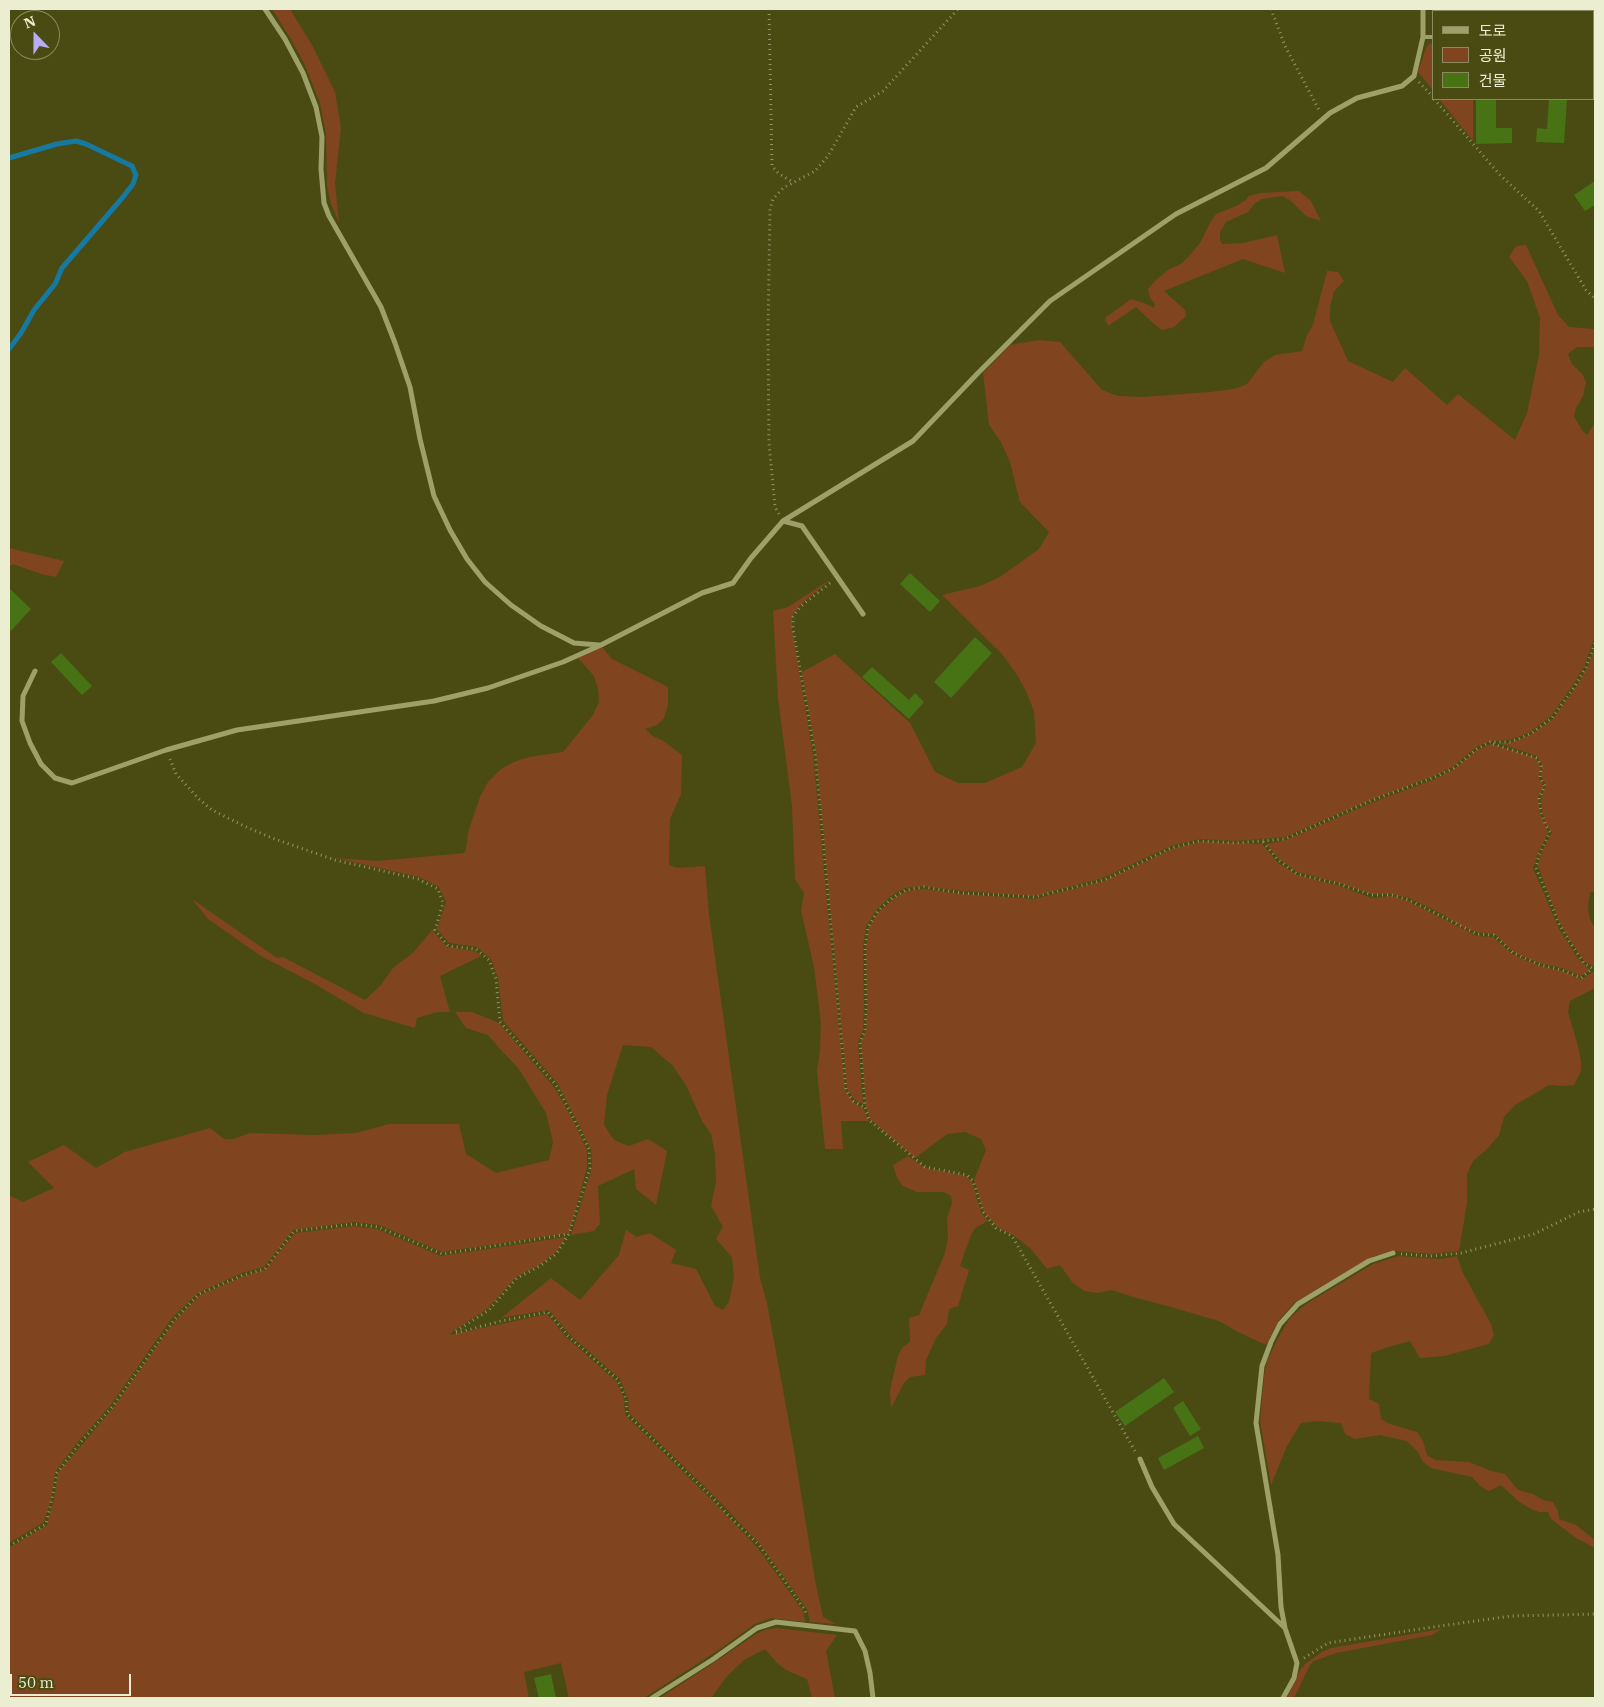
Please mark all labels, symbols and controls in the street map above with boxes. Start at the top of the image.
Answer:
north arrow [10,10,60,60]
legend [1432,10,1594,100]
text: N [21,12,38,32]
text: 도로 [1479,21,1507,40]
text: 공원 [1479,46,1507,65]
text: 건물 [1479,71,1507,90]
scale bar [12,1664,134,1696]
text: 50 m [18,1673,54,1692]

